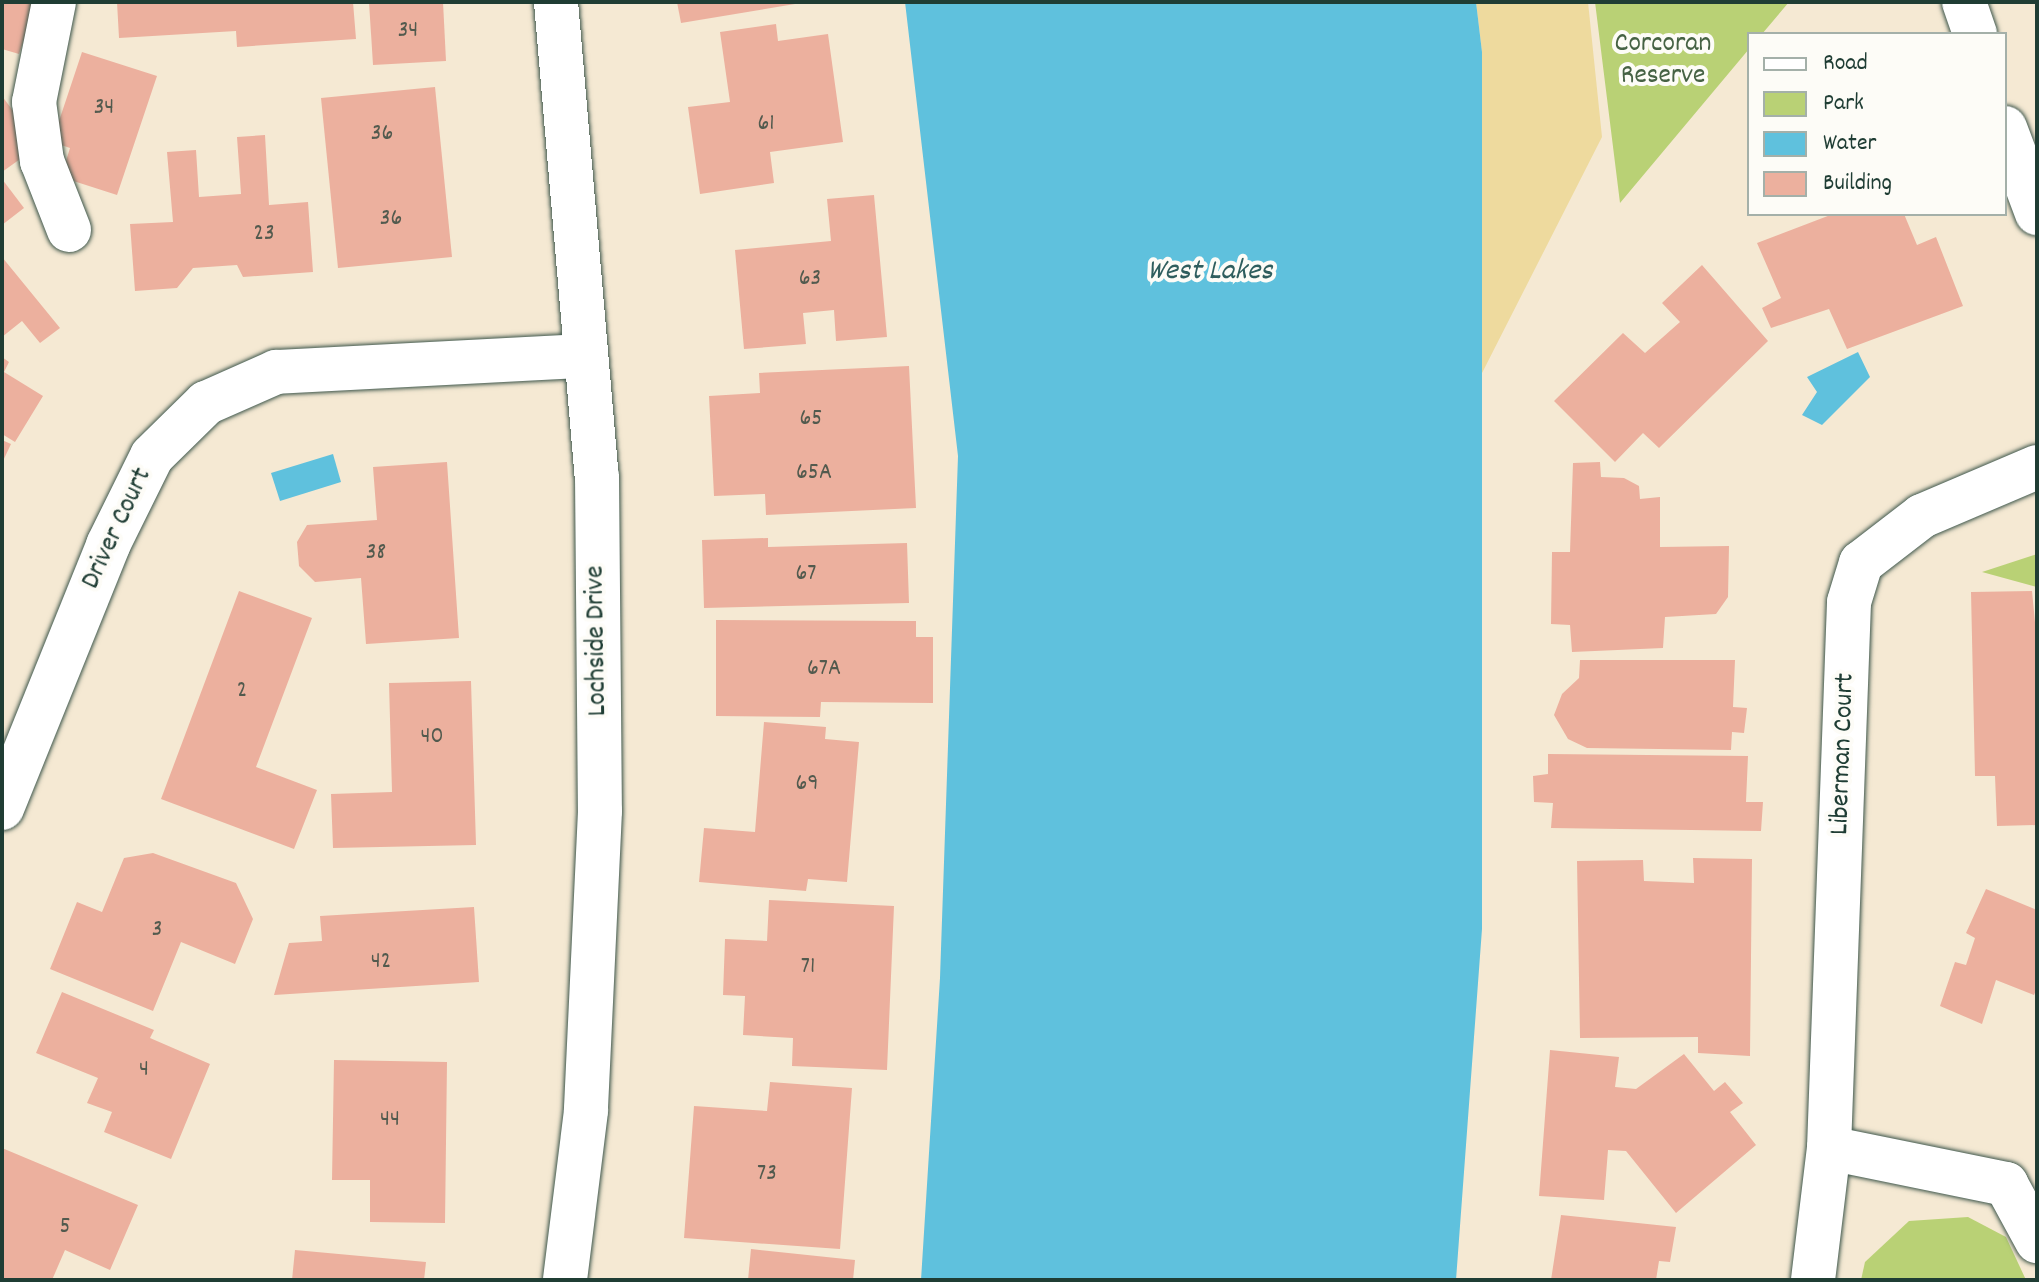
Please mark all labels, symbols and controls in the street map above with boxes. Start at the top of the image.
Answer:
house number: 34 [398,18,418,46]
park label: Corcoran Reserve [1615,28,1711,94]
legend [1747,32,2007,216]
text: Road [1823,47,1868,81]
text: Park [1823,87,1864,121]
house number: 34 [94,95,114,123]
house number: 61 [757,111,775,139]
house number: 36 [371,121,393,149]
text: Water [1823,127,1876,161]
text: Building [1823,167,1892,201]
house number: 36 [380,206,402,234]
house number: 23 [253,221,275,249]
water label: West Lakes [1147,255,1273,291]
house number: 63 [799,266,821,294]
house number: 65 [800,406,822,434]
house number: 65A [796,460,832,488]
street label: Driver Court [75,463,161,595]
house number: 38 [366,540,386,568]
house number: 67 [796,561,816,589]
street label: Lochside Drive [580,565,616,717]
house number: 67A [807,656,841,684]
street label: Liberman Court [1824,672,1864,836]
house number: 2 [237,678,247,706]
house number: 40 [420,724,444,752]
house number: 69 [796,771,818,799]
house number: 3 [152,917,162,945]
house number: 42 [371,949,391,977]
house number: 71 [801,954,815,982]
house number: 4 [139,1057,149,1085]
house number: 44 [380,1107,400,1135]
house number: 73 [757,1161,777,1189]
house number: 5 [59,1214,71,1242]

